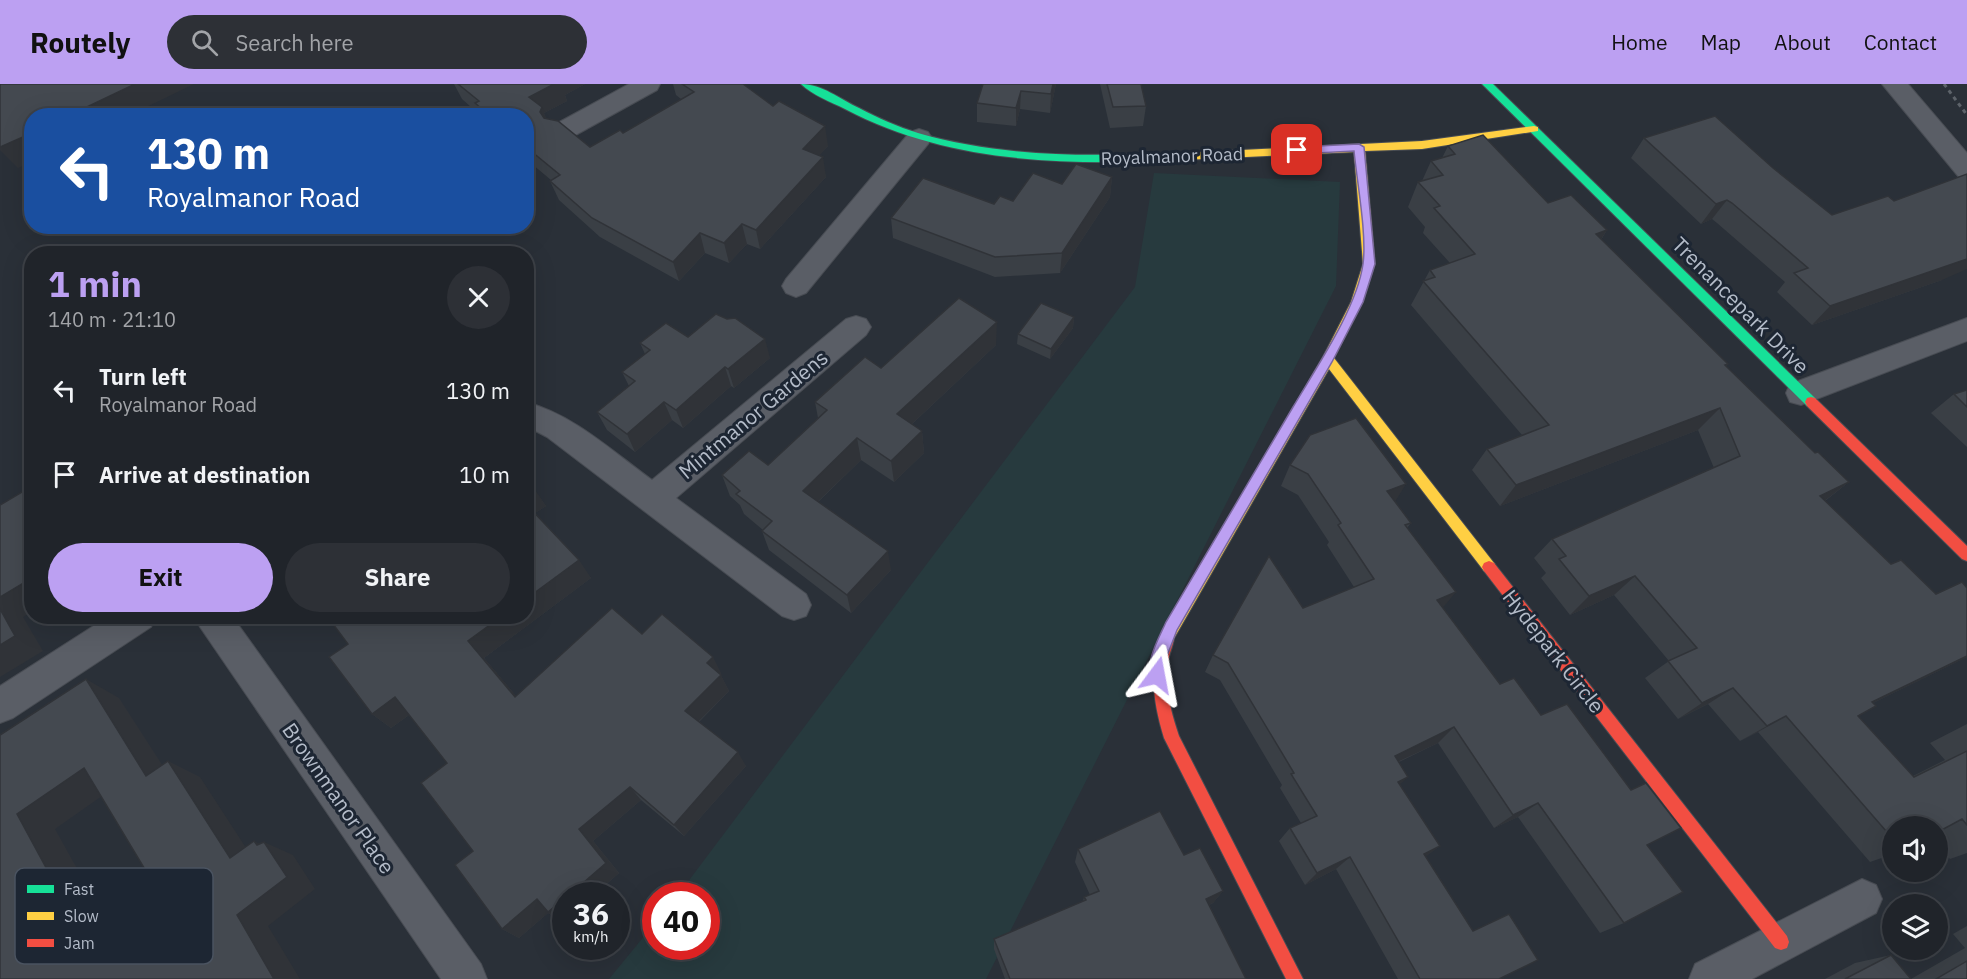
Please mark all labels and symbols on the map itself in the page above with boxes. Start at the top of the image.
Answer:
pin [1271,124,1322,175]
street label: Royalmanor Road [1100,142,1244,170]
street label: Trenancepark Drive [1666,230,1816,380]
street label: Mintmanor Gardens [672,343,834,485]
street label: Hydepark Circle [1497,583,1611,719]
position arrow [1125,643,1189,707]
street label: Brownmanor Place [276,717,402,879]
legend [15,868,213,964]
text: Fast [64,879,94,899]
speed limit sign: 40 [642,882,720,960]
text: Slow [64,906,99,926]
text: Jam [64,933,95,953]

